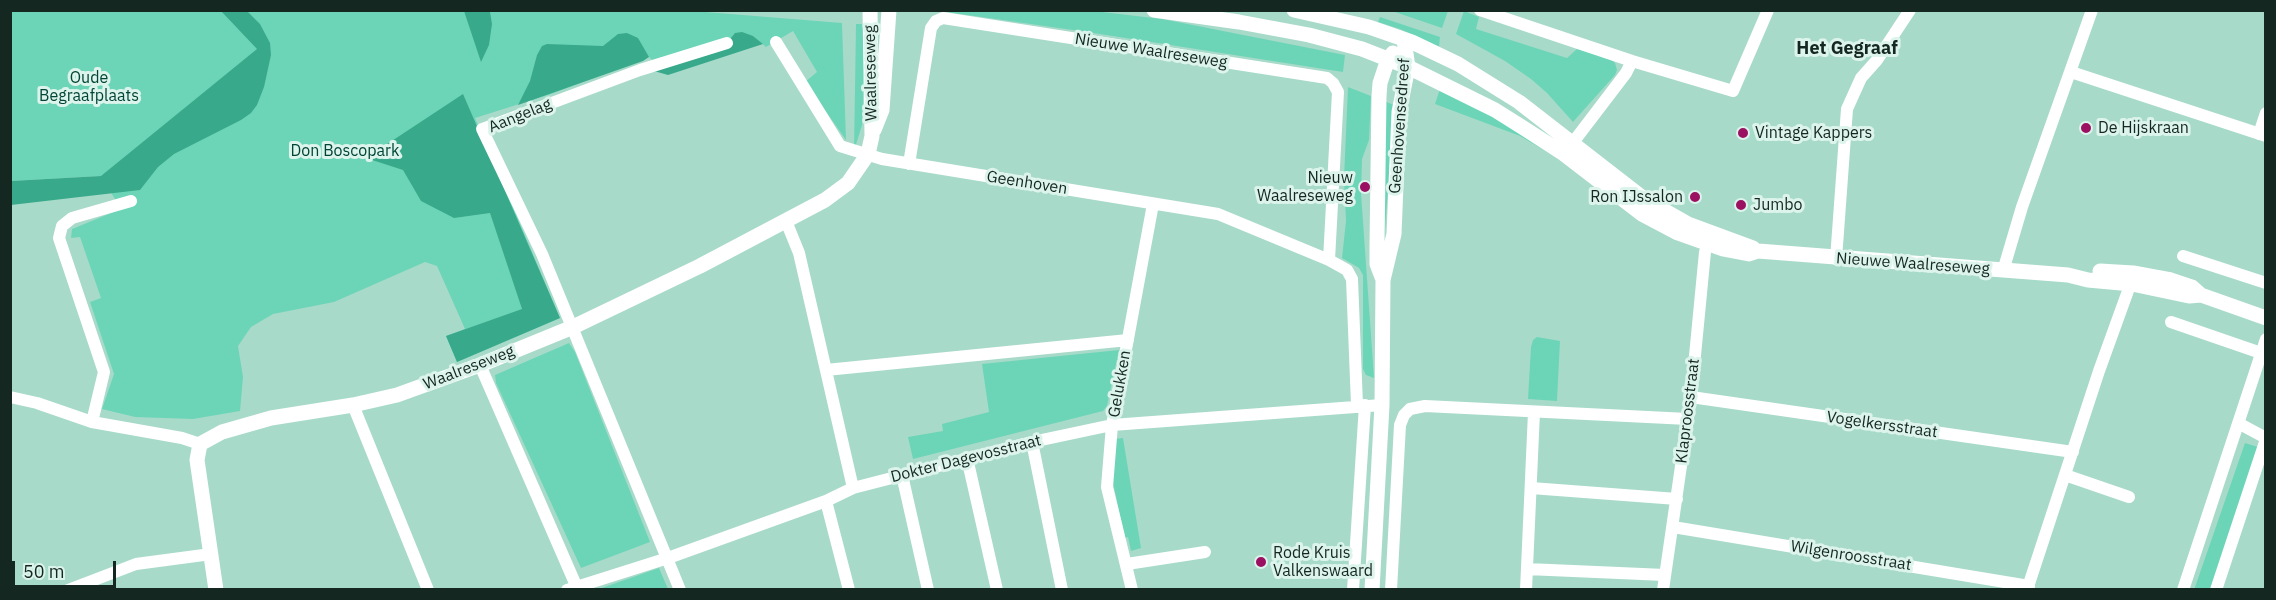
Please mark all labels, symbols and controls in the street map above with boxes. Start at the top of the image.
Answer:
street label: Waalreseweg [861,25,881,121]
street label: Nieuwe Waalreseweg [1073,29,1229,73]
district label: Het Gegraaf [1796,38,1898,60]
street label: Geenhovensedreef [1386,58,1414,194]
park label: Oude Begraafplaats [39,68,139,106]
street label: Aangelag [486,95,554,137]
place label: De Hijskraan [2098,118,2189,138]
marker: De Hijskraan [2079,121,2093,135]
place label: Vintage Kappers [1755,123,1872,143]
marker: Vintage Kappers [1736,126,1750,140]
park label: Don Boscopark [291,141,399,161]
street label: Geenhoven [985,167,1069,199]
place label: Nieuw Waalreseweg [1257,168,1353,206]
marker: Nieuw Waalreseweg [1358,180,1372,194]
place label: Ron IJssalon [1590,187,1683,207]
marker: Ron IJssalon [1688,190,1702,204]
place label: Jumbo [1753,195,1802,215]
marker: Jumbo [1734,198,1748,212]
street label: Nieuwe Waalreseweg [1836,249,1990,279]
street label: Waalreseweg [421,342,517,394]
street label: Gelukken [1105,349,1135,419]
street label: Klaproosstraat [1672,357,1704,465]
street label: Vogelkersstraat [1825,408,1939,442]
street label: Dokter Dagevosstraat [889,431,1043,487]
street label: Wilgenroosstraat [1789,537,1913,575]
place label: Rode Kruis Valkenswaard [1273,543,1373,581]
scale bar [15,549,118,587]
marker: Rode Kruis Valkenswaard [1254,555,1268,569]
text: 50 m [23,560,65,583]

